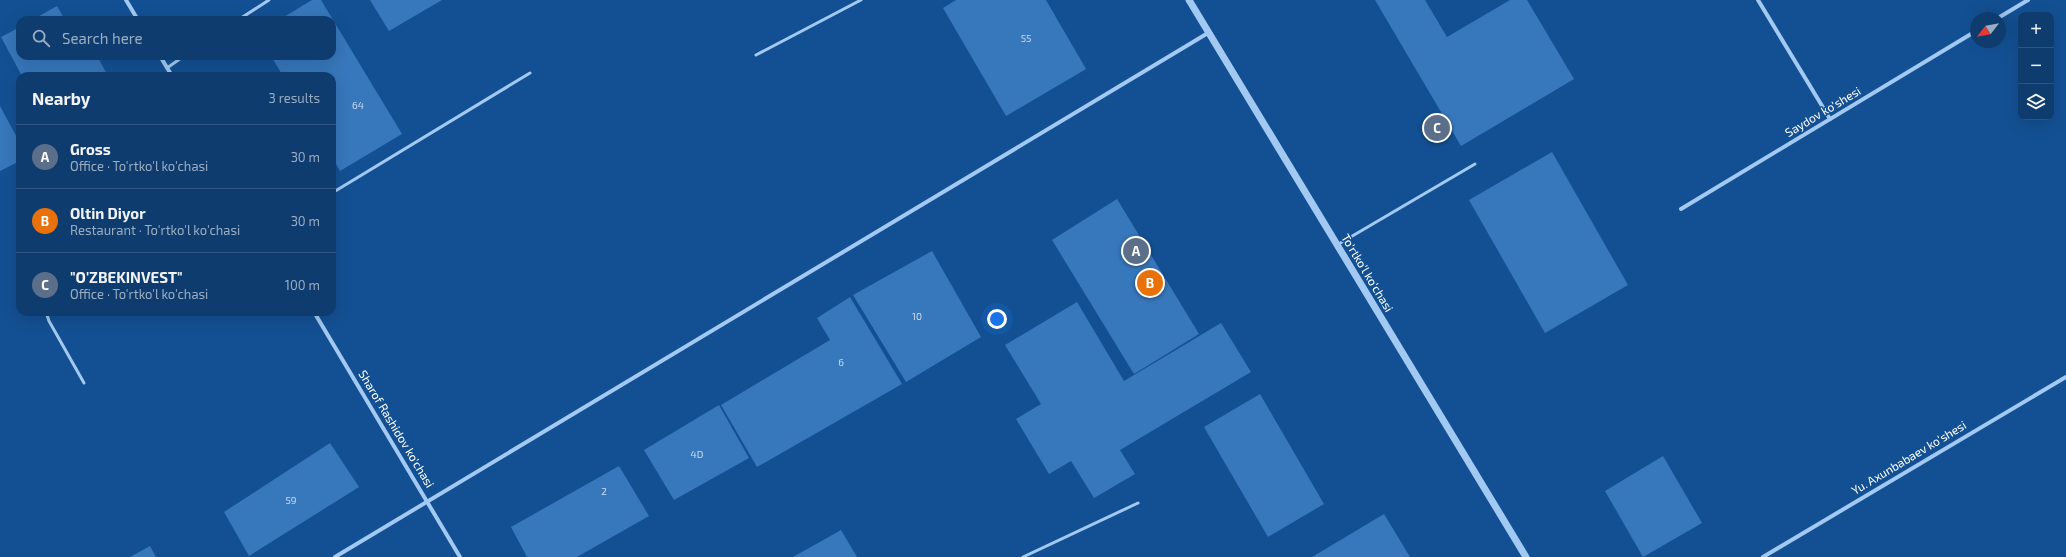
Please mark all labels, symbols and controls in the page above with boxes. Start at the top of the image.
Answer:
north arrow [1970,12,2006,48]
map controls [2018,12,2054,120]
button: + [2018,12,2054,48]
search box [16,16,336,60]
icon: search [30,27,52,49]
text: Search here [62,29,143,47]
house number: 55 [1021,32,1031,44]
button: − [2018,48,2054,84]
street label: Saydov ko'shesi [1782,83,1863,139]
button: layers [2018,84,2054,120]
text: Nearby [32,88,90,108]
text: 3 results [269,90,320,106]
house number: 64 [352,99,364,111]
pin: C [1424,113,1450,143]
text: Gross [70,140,111,158]
text: A [41,149,49,165]
text: 30 m [291,149,320,165]
text: Office · To'rtko'l ko'chasi [70,158,208,174]
text: Oltin Diyor [70,204,146,222]
text: B [41,213,49,229]
text: 30 m [291,213,320,229]
text: Restaurant · To'rtko'l ko'chasi [70,222,240,238]
street label: To'rtko'l ko'chasi [1339,231,1397,314]
pin: A [1123,236,1149,266]
text: "O'ZBEKINVEST" [70,268,183,286]
pin: B [1137,268,1163,298]
text: C [41,277,49,293]
text: 100 m [285,277,320,293]
text: Office · To'rtko'l ko'chasi [70,286,208,302]
your location [987,309,1007,329]
house number: 10 [912,310,922,322]
house number: 6 [838,356,844,368]
street label: Sharof Rashidov ko'chasi [356,367,438,490]
street label: Yu. Axunbabaev ko'shesi [1849,417,1968,497]
house number: 4D [691,448,704,460]
house number: 2 [601,485,607,497]
house number: 59 [285,494,297,506]

